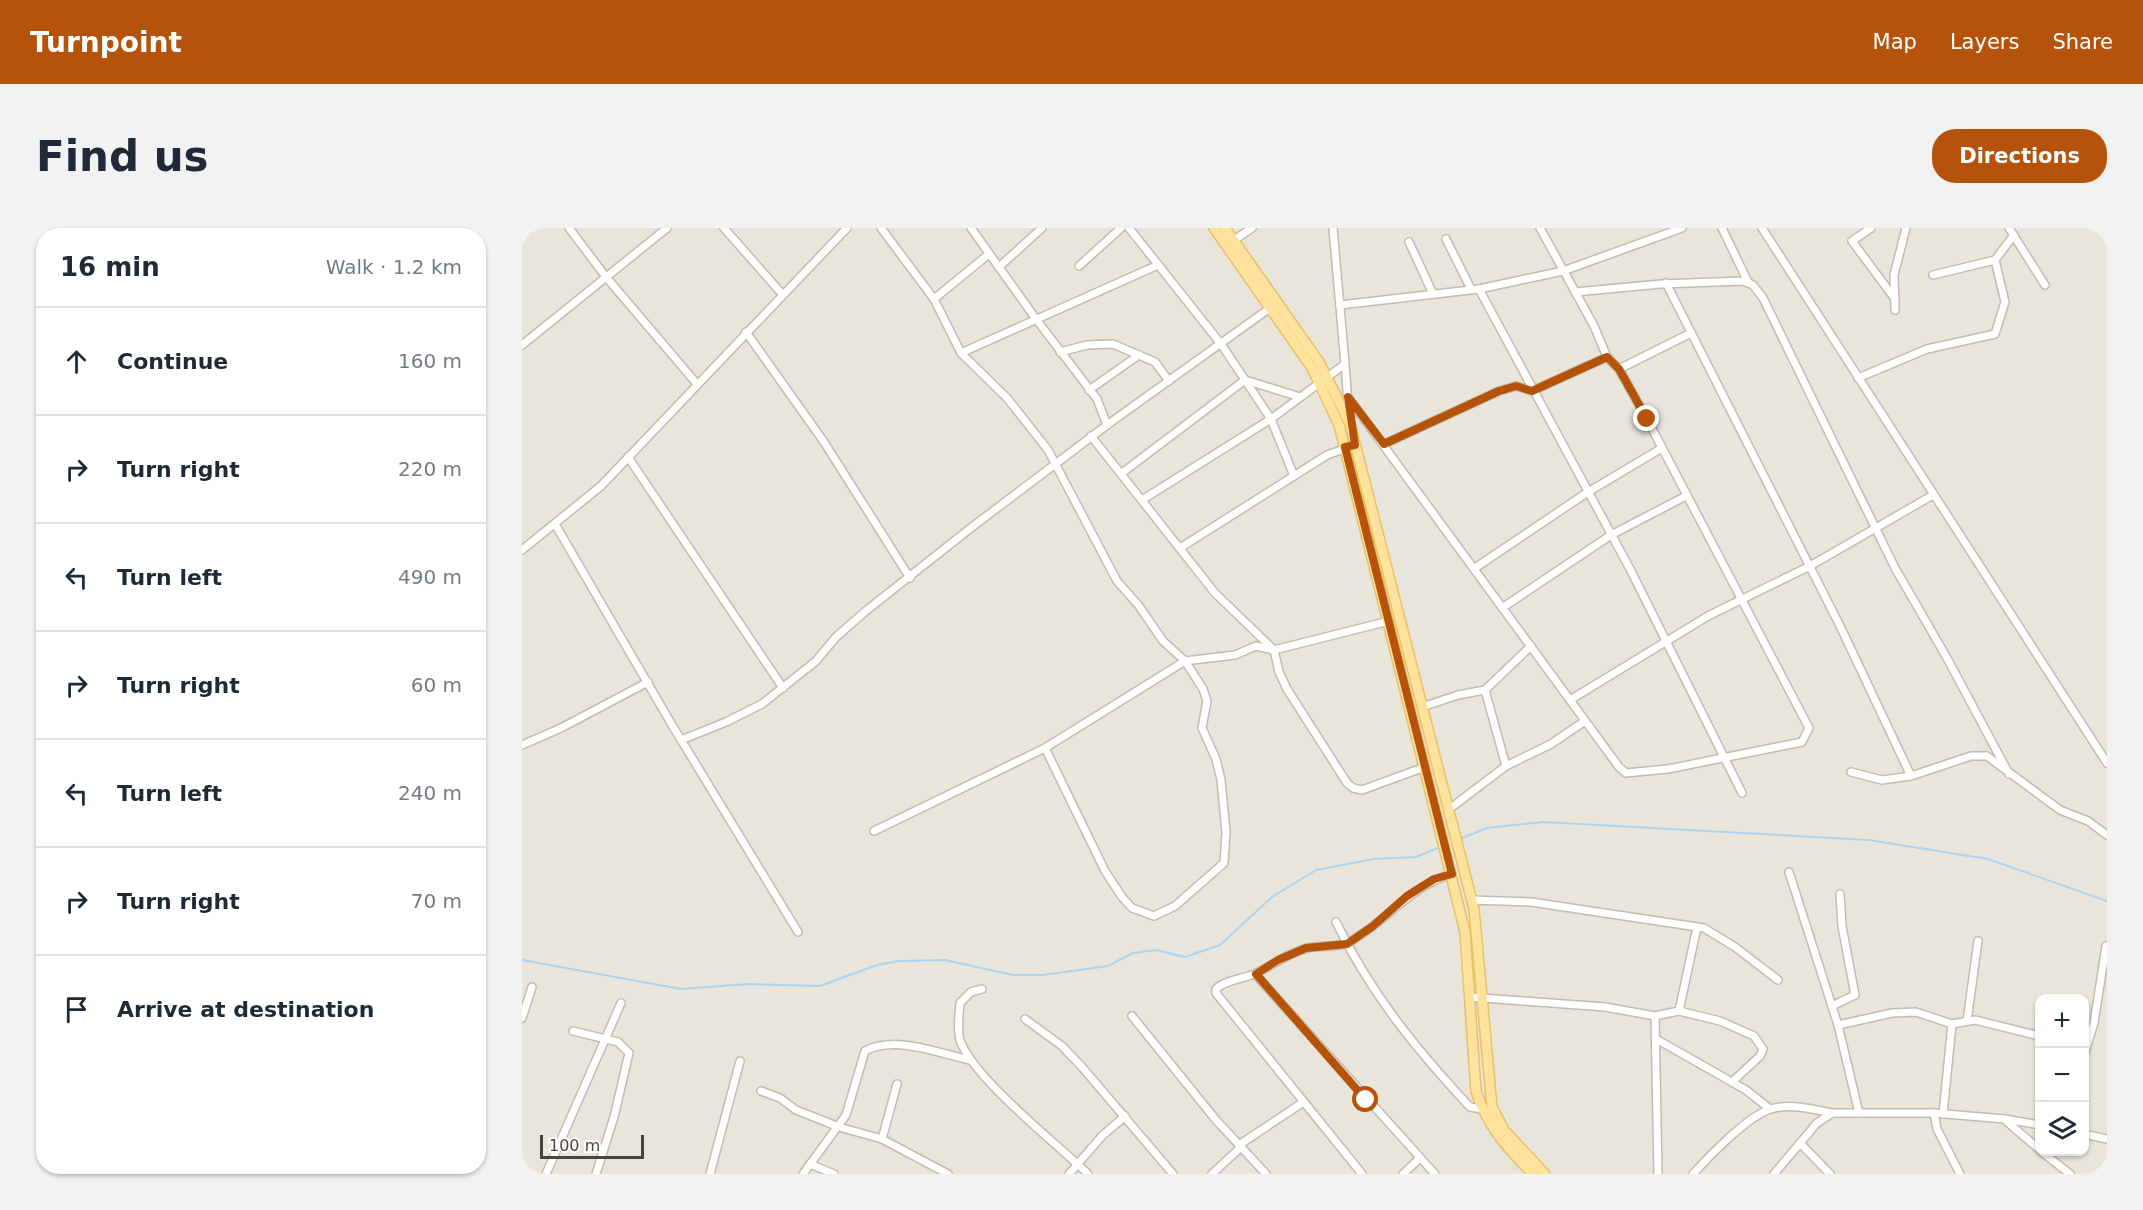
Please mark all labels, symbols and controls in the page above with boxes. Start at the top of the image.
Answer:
text: Turnpoint [30,26,182,59]
text: Map [1873,30,1917,54]
text: Layers [1950,30,2019,54]
text: Share [2052,30,2113,54]
button: Directions [1932,129,2107,183]
text: Find us [36,132,209,181]
text: 16 min [60,252,160,282]
text: Walk · 1.2 km [326,255,462,279]
icon: ahead [60,345,93,378]
text: Continue [117,349,228,374]
text: 160 m [398,349,462,373]
route end [1633,405,1659,431]
icon: right [60,453,93,486]
text: Turn right [117,457,240,482]
text: 220 m [398,457,462,481]
icon: left [60,561,93,594]
text: Turn left [117,565,222,590]
text: 490 m [398,565,462,589]
icon: right [60,669,93,702]
text: Turn right [117,673,240,698]
text: 60 m [411,673,462,697]
icon: left [60,777,93,810]
text: Turn left [117,781,222,806]
text: 240 m [398,781,462,805]
icon: right [60,885,93,918]
text: Turn right [117,889,240,914]
text: 70 m [411,889,462,913]
icon: arrive [60,993,93,1026]
map controls [2035,994,2089,1156]
button: + [2035,994,2089,1048]
text: Arrive at destination [117,997,374,1022]
button: − [2035,1048,2089,1102]
route start [1352,1086,1378,1112]
button: layers [2035,1102,2089,1156]
scale bar [540,1132,644,1160]
text: 100 m [549,1136,600,1155]

